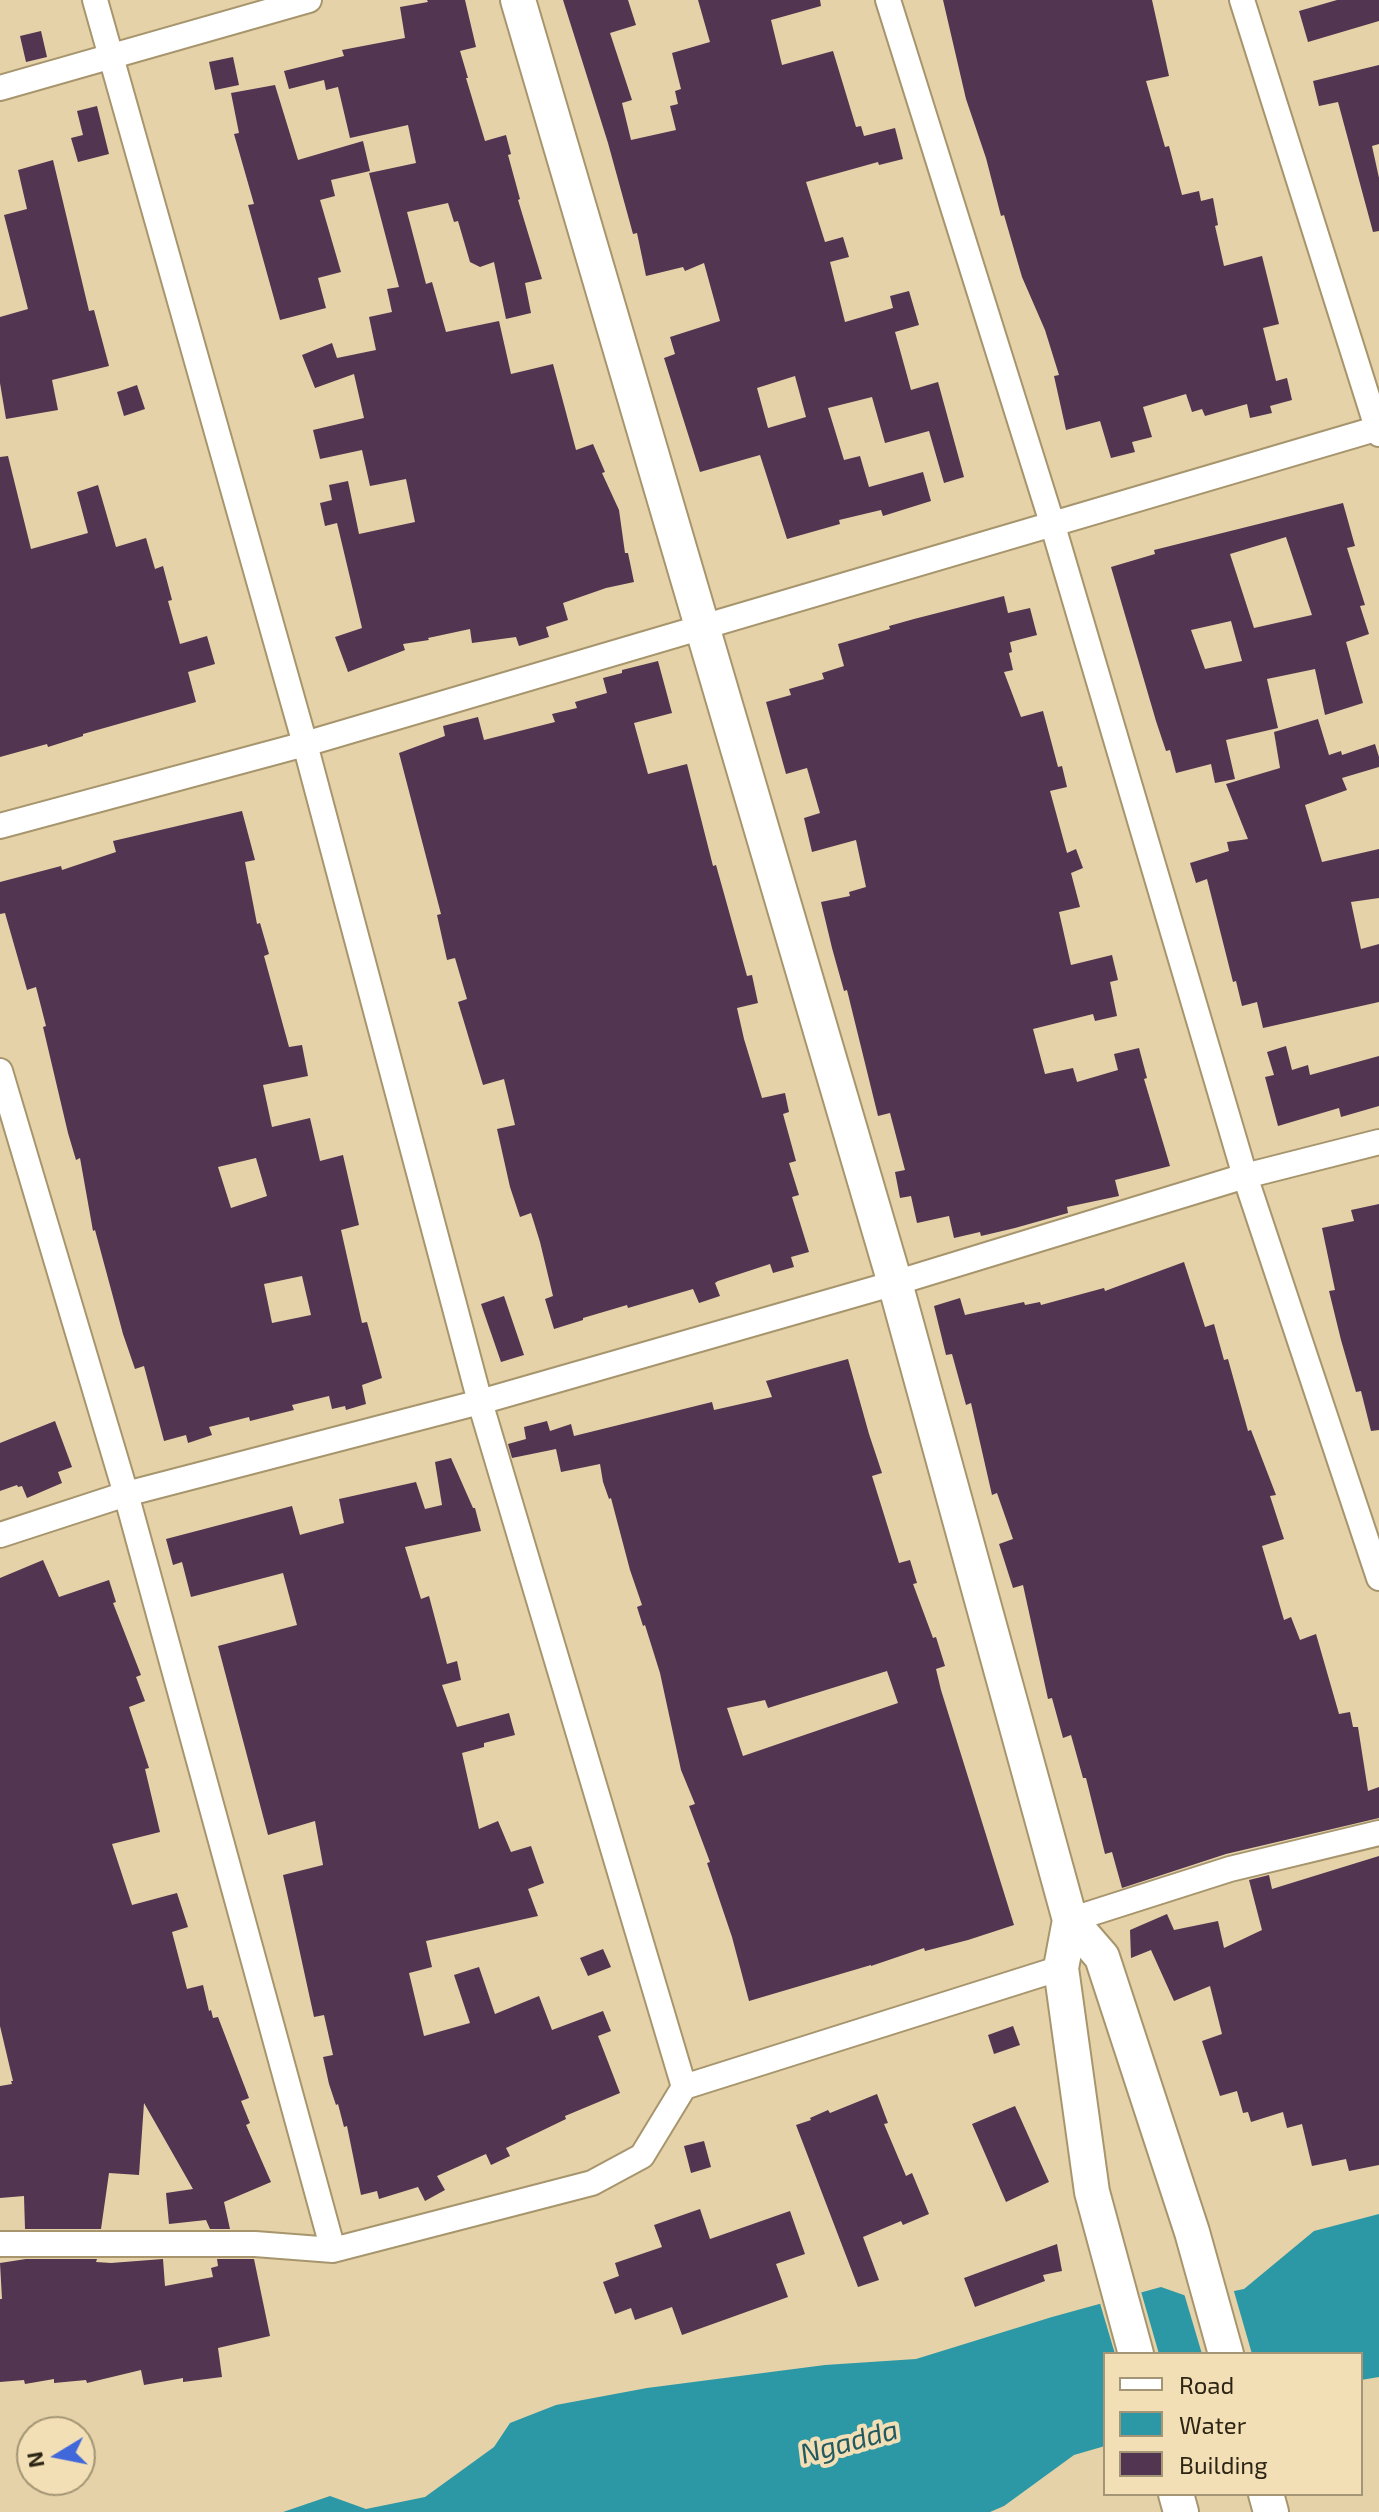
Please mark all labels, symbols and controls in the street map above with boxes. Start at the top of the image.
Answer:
legend [1103,2352,1363,2496]
text: Road [1179,2370,1234,2399]
text: Water [1179,2410,1246,2439]
water label: Ngadda [796,2413,902,2471]
north arrow [16,2416,96,2496]
text: N [20,2450,49,2470]
text: Building [1179,2450,1268,2479]

